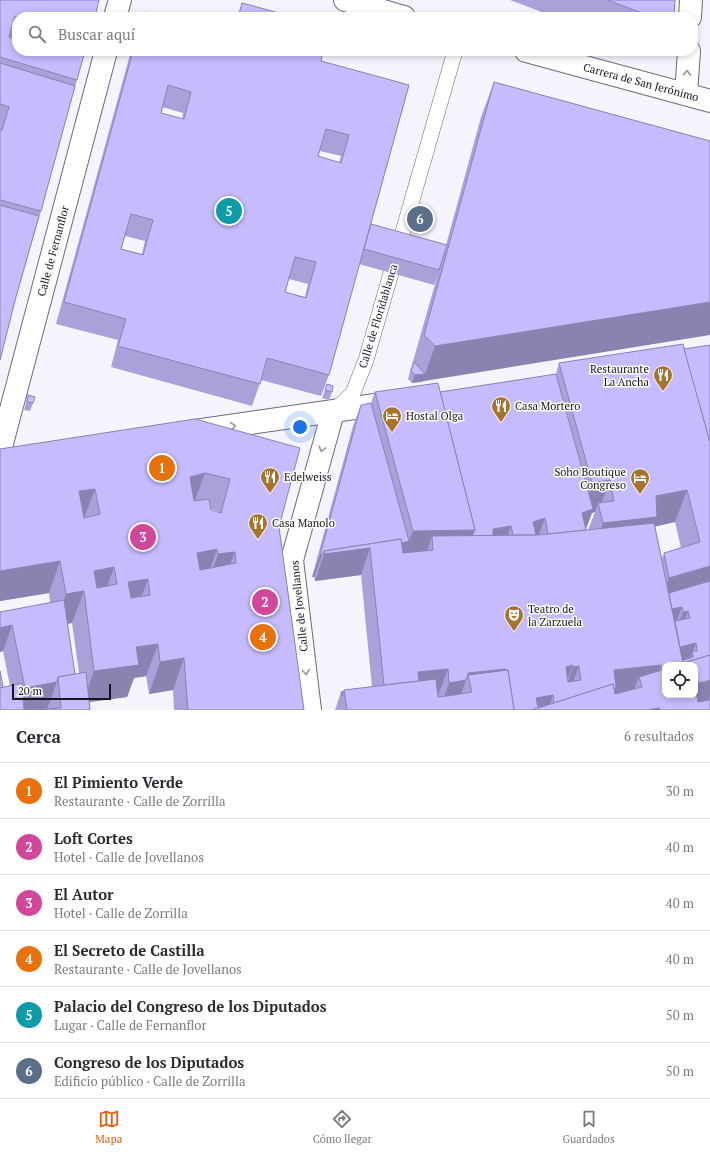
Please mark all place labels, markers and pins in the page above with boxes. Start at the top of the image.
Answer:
pin: 5 [216,196,242,226]
pin: 6 [407,204,433,234]
place label: Restaurante La Ancha [590,362,649,389]
restaurant icon: Restaurante La Ancha [652,364,674,392]
restaurant icon: Casa Mortero [490,395,512,423]
place label: Casa Mortero [515,399,580,413]
hotel icon: Hostal Olga [381,405,403,433]
place label: Hostal Olga [406,409,464,423]
pin: 1 [149,453,175,483]
place label: Soho Boutique Congreso [554,465,626,492]
restaurant icon: Edelweiss [259,466,281,494]
hotel icon: Soho Boutique Congreso [629,467,651,495]
place label: Edelweiss [284,470,332,484]
restaurant icon: Casa Manolo [247,512,269,540]
place label: Casa Manolo [272,516,335,530]
pin: 3 [130,522,156,552]
pin: 2 [252,587,278,617]
place label: Teatro de la Zarzuela [528,602,583,629]
theatre icon: Teatro de la Zarzuela [503,604,525,632]
pin: 4 [250,622,276,652]

